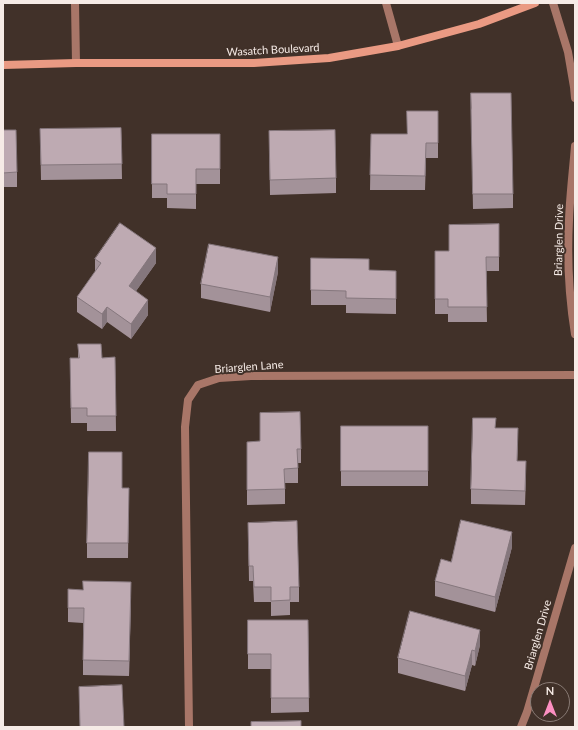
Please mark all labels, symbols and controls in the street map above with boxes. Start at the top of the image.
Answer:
street label: Wasatch Boulevard [226,41,320,59]
street label: Briarglen Drive [552,204,566,276]
street label: Briarglen Lane [214,358,284,376]
street label: Briarglen Drive [522,598,554,672]
north arrow [530,682,570,722]
text: N [546,684,554,697]

